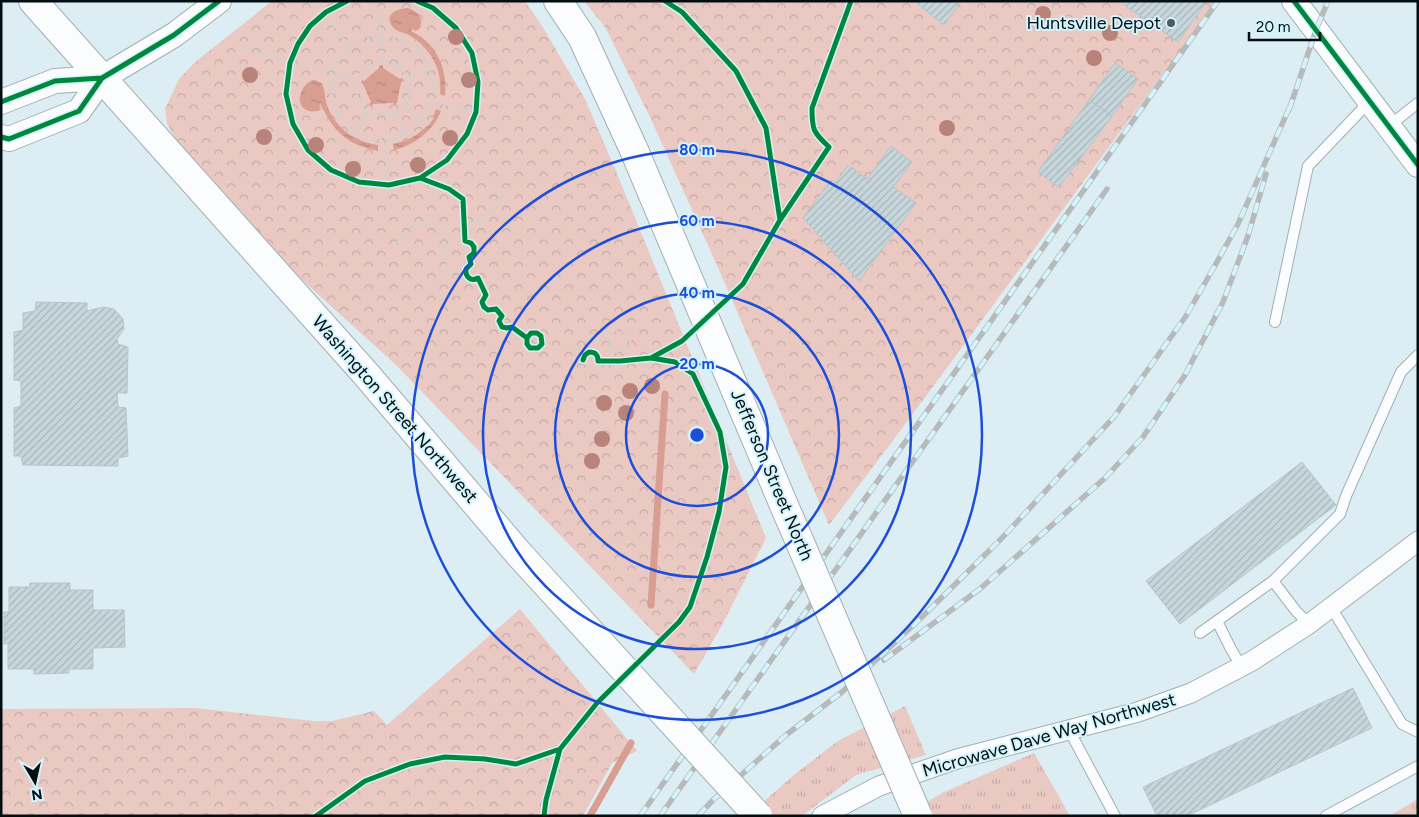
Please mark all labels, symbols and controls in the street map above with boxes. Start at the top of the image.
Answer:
scale bar [1249,10,1320,42]
place label: Huntsville Depot [1026,12,1161,34]
marker: Huntsville Depot [1165,17,1177,29]
text: 20 m [1256,18,1290,36]
text: 80 m [679,141,715,159]
text: 60 m [679,212,715,230]
text: 40 m [679,284,715,302]
street label: Washington Street Northwest [307,311,483,508]
text: 20 m [679,355,715,373]
street label: Jefferson Street North [726,386,818,564]
centre of rings [688,426,706,444]
street label: Microwave Dave Way Northwest [920,688,1178,782]
north arrow [10,757,60,807]
text: N [30,785,44,804]

